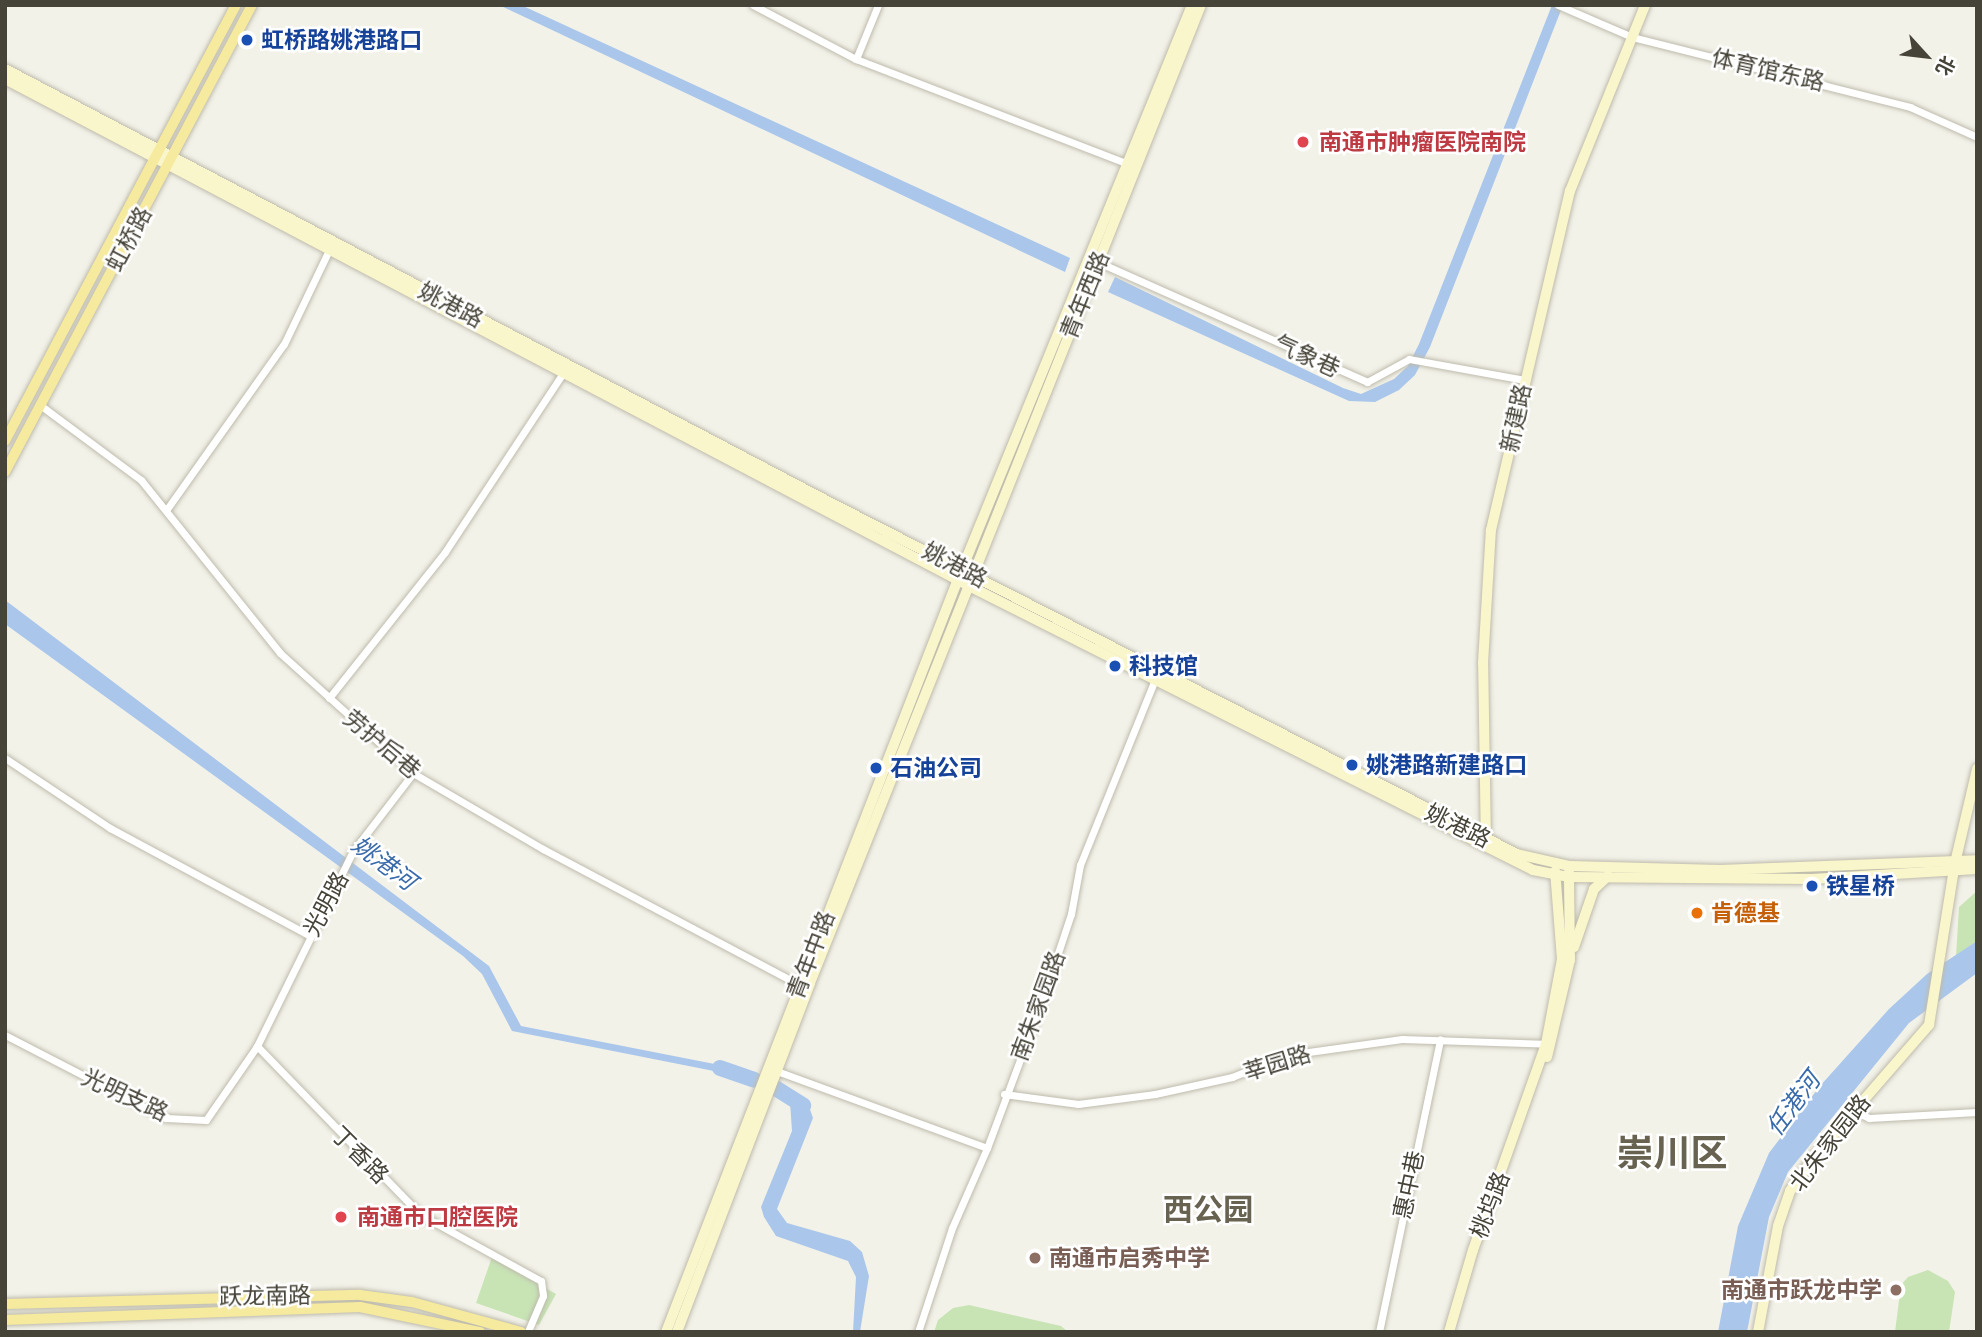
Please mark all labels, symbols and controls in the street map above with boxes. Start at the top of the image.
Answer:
north arrow [1891,21,1961,91]
place label: 虹桥路姚港路口 [261,26,422,54]
marker: 虹桥路姚港路口 [239,32,255,48]
street label: 体育馆东路 [1709,44,1827,96]
text: 北 [1931,53,1959,79]
place label: 南通市肿瘤医院南院 [1319,128,1526,156]
marker: 南通市肿瘤医院南院 [1293,132,1313,152]
street label: 虹桥路 [101,202,157,276]
street label: 青年西路 [1055,247,1115,343]
street label: 姚港路 [414,277,488,333]
street label: 气象巷 [1270,329,1344,383]
street label: 新建路 [1495,381,1537,455]
street label: 姚港路 [918,537,992,593]
place label: 科技馆 [1129,652,1198,680]
marker: 科技馆 [1107,658,1123,674]
street label: 劳护后巷 [338,704,426,784]
place label: 姚港路新建路口 [1366,751,1527,779]
place label: 石油公司 [890,754,982,782]
marker: 姚港路新建路口 [1344,757,1360,773]
marker: 石油公司 [868,760,884,776]
street label: 姚港路 [1421,798,1495,854]
water label: 姚港河 [347,830,421,896]
street label: 光明路 [298,867,354,941]
place label: 铁星桥 [1826,872,1895,900]
marker: 铁星桥 [1804,878,1820,894]
place label: 肯德基 [1711,899,1780,927]
marker: 肯德基 [1689,905,1705,921]
street label: 青年中路 [782,907,840,1003]
street label: 南朱家园路 [1005,947,1071,1065]
street label: 莘园路 [1240,1040,1314,1086]
street label: 光明支路 [77,1063,173,1127]
water label: 任港河 [1760,1067,1826,1141]
street label: 北朱家园路 [1784,1089,1876,1197]
street label: 丁香路 [326,1121,394,1189]
district label: 崇川区 [1617,1132,1727,1176]
street label: 惠中巷 [1388,1148,1430,1222]
street label: 桃坞路 [1465,1168,1515,1242]
district label: 西公园 [1163,1192,1253,1228]
place label: 南通市口腔医院 [357,1203,518,1231]
marker: 南通市口腔医院 [331,1207,351,1227]
place label: 南通市启秀中学 [1049,1244,1210,1272]
marker: 南通市启秀中学 [1027,1250,1043,1266]
place label: 南通市跃龙中学 [1721,1276,1882,1304]
street label: 跃龙南路 [219,1281,311,1311]
marker: 南通市跃龙中学 [1888,1282,1904,1298]

